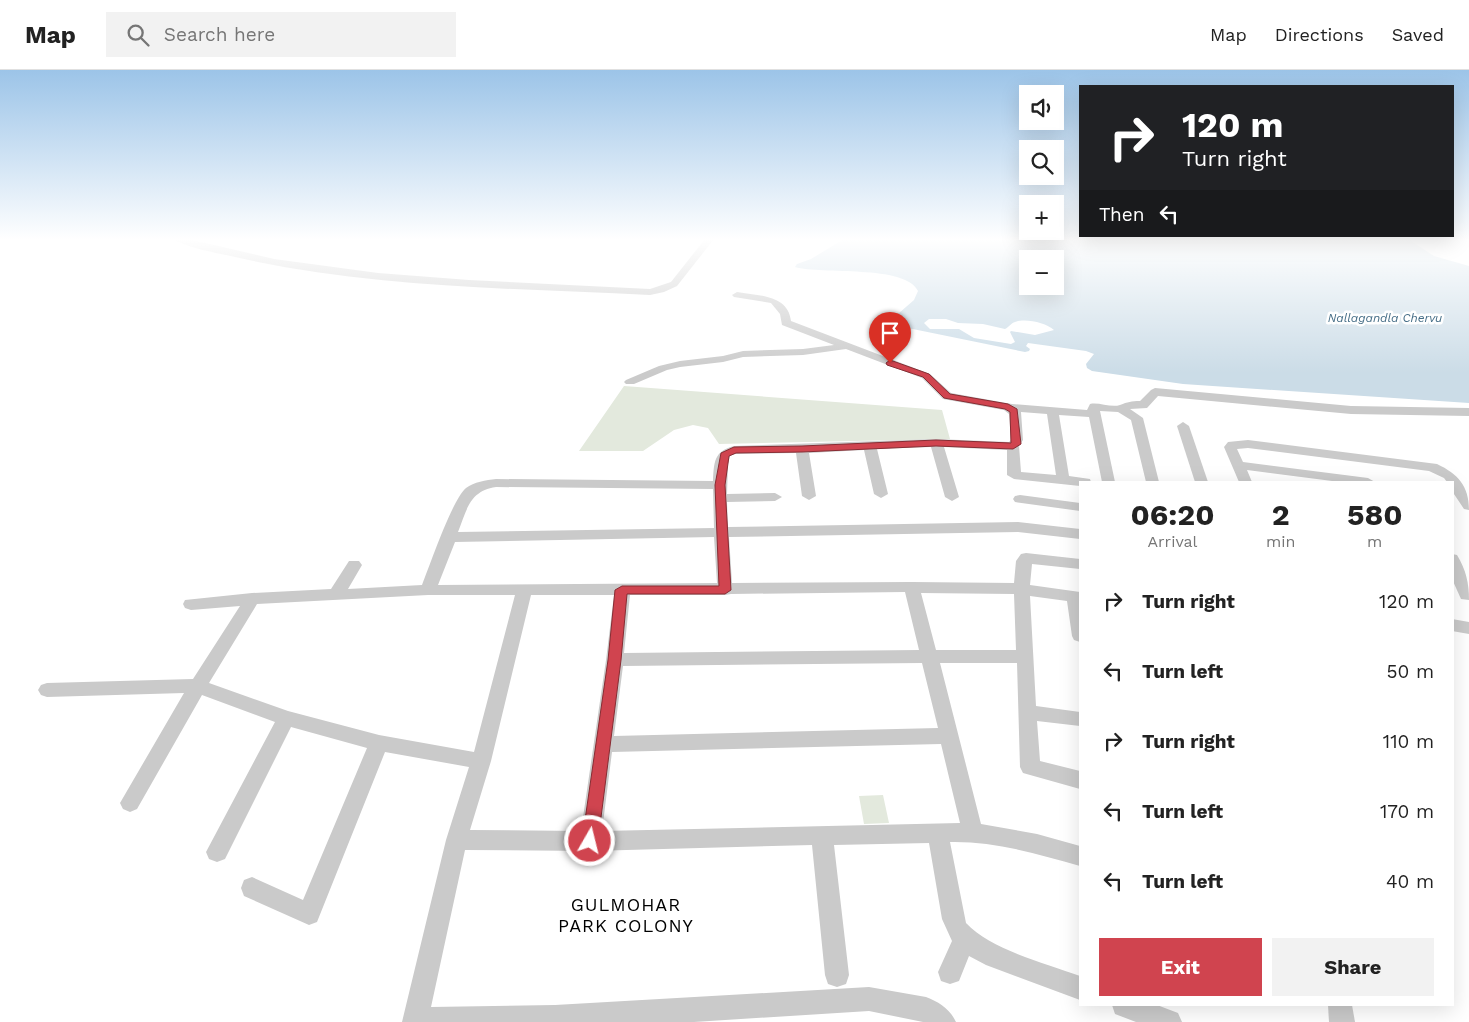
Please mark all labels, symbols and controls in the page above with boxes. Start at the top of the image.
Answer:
search box [106,12,456,57]
text: Map [25,21,76,49]
icon: search [124,21,152,49]
text: Search here [164,23,275,46]
text: Map [1210,24,1247,45]
text: Directions [1275,24,1364,45]
text: Saved [1392,24,1444,45]
map controls [1019,85,1064,295]
button: sound [1019,85,1064,130]
text: 120 m [1182,104,1283,146]
icon: right [1099,105,1164,170]
button: search [1019,140,1064,185]
text: Turn right [1182,146,1287,171]
button: + [1019,195,1064,240]
icon: left [1155,200,1183,228]
text: Then [1099,203,1145,226]
button: − [1019,250,1064,295]
water label: Nallagandla Chervu [1328,311,1442,325]
pin [869,312,911,363]
icon: arrive [876,319,904,347]
text: 06:20 [1130,497,1215,532]
text: 2 [1272,497,1290,532]
text: 580 [1347,497,1403,532]
text: Arrival [1148,532,1197,551]
text: min [1266,532,1295,551]
text: m [1367,532,1382,551]
icon: right [1099,587,1127,615]
text: Turn right [1142,590,1235,613]
text: 120 m [1379,590,1434,613]
icon: left [1099,657,1127,685]
text: Turn left [1142,660,1223,683]
text: 50 m [1387,660,1434,683]
icon: right [1099,727,1127,755]
text: Turn right [1142,730,1235,753]
text: 110 m [1383,730,1434,753]
icon: left [1099,797,1127,825]
text: Turn left [1142,800,1223,823]
text: 170 m [1380,800,1434,823]
position arrow [563,814,615,866]
icon: left [1099,867,1127,895]
text: Turn left [1142,870,1223,893]
text: 40 m [1386,870,1434,893]
district label: GULMOHAR PARK COLONY [558,894,694,936]
button: Exit [1099,938,1262,996]
button: Share [1272,938,1434,996]

